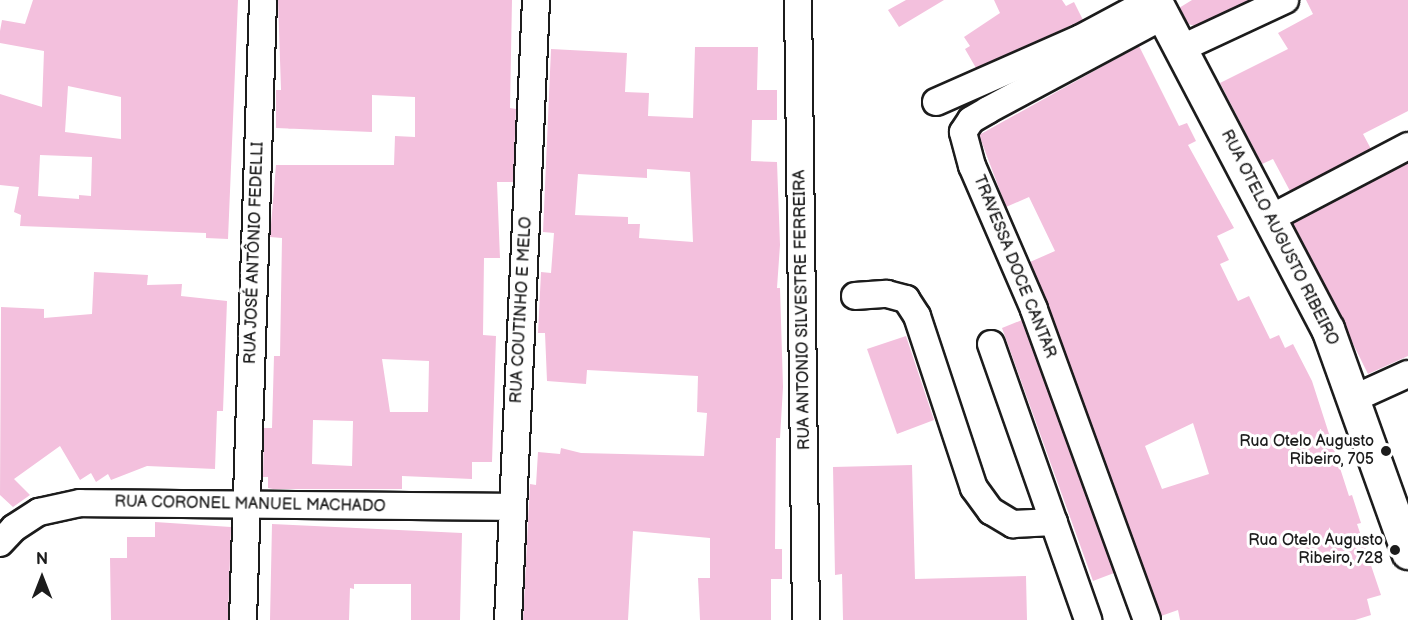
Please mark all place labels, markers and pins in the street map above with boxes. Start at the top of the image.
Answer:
place label: Rua Otelo Augusto Ribeiro, 705 [1239,432,1374,470]
marker: Rua Otelo Augusto Ribeiro, 705 [1379,444,1393,458]
place label: Rua Otelo Augusto Ribeiro, 728 [1248,531,1383,569]
marker: Rua Otelo Augusto Ribeiro, 728 [1388,543,1402,557]

